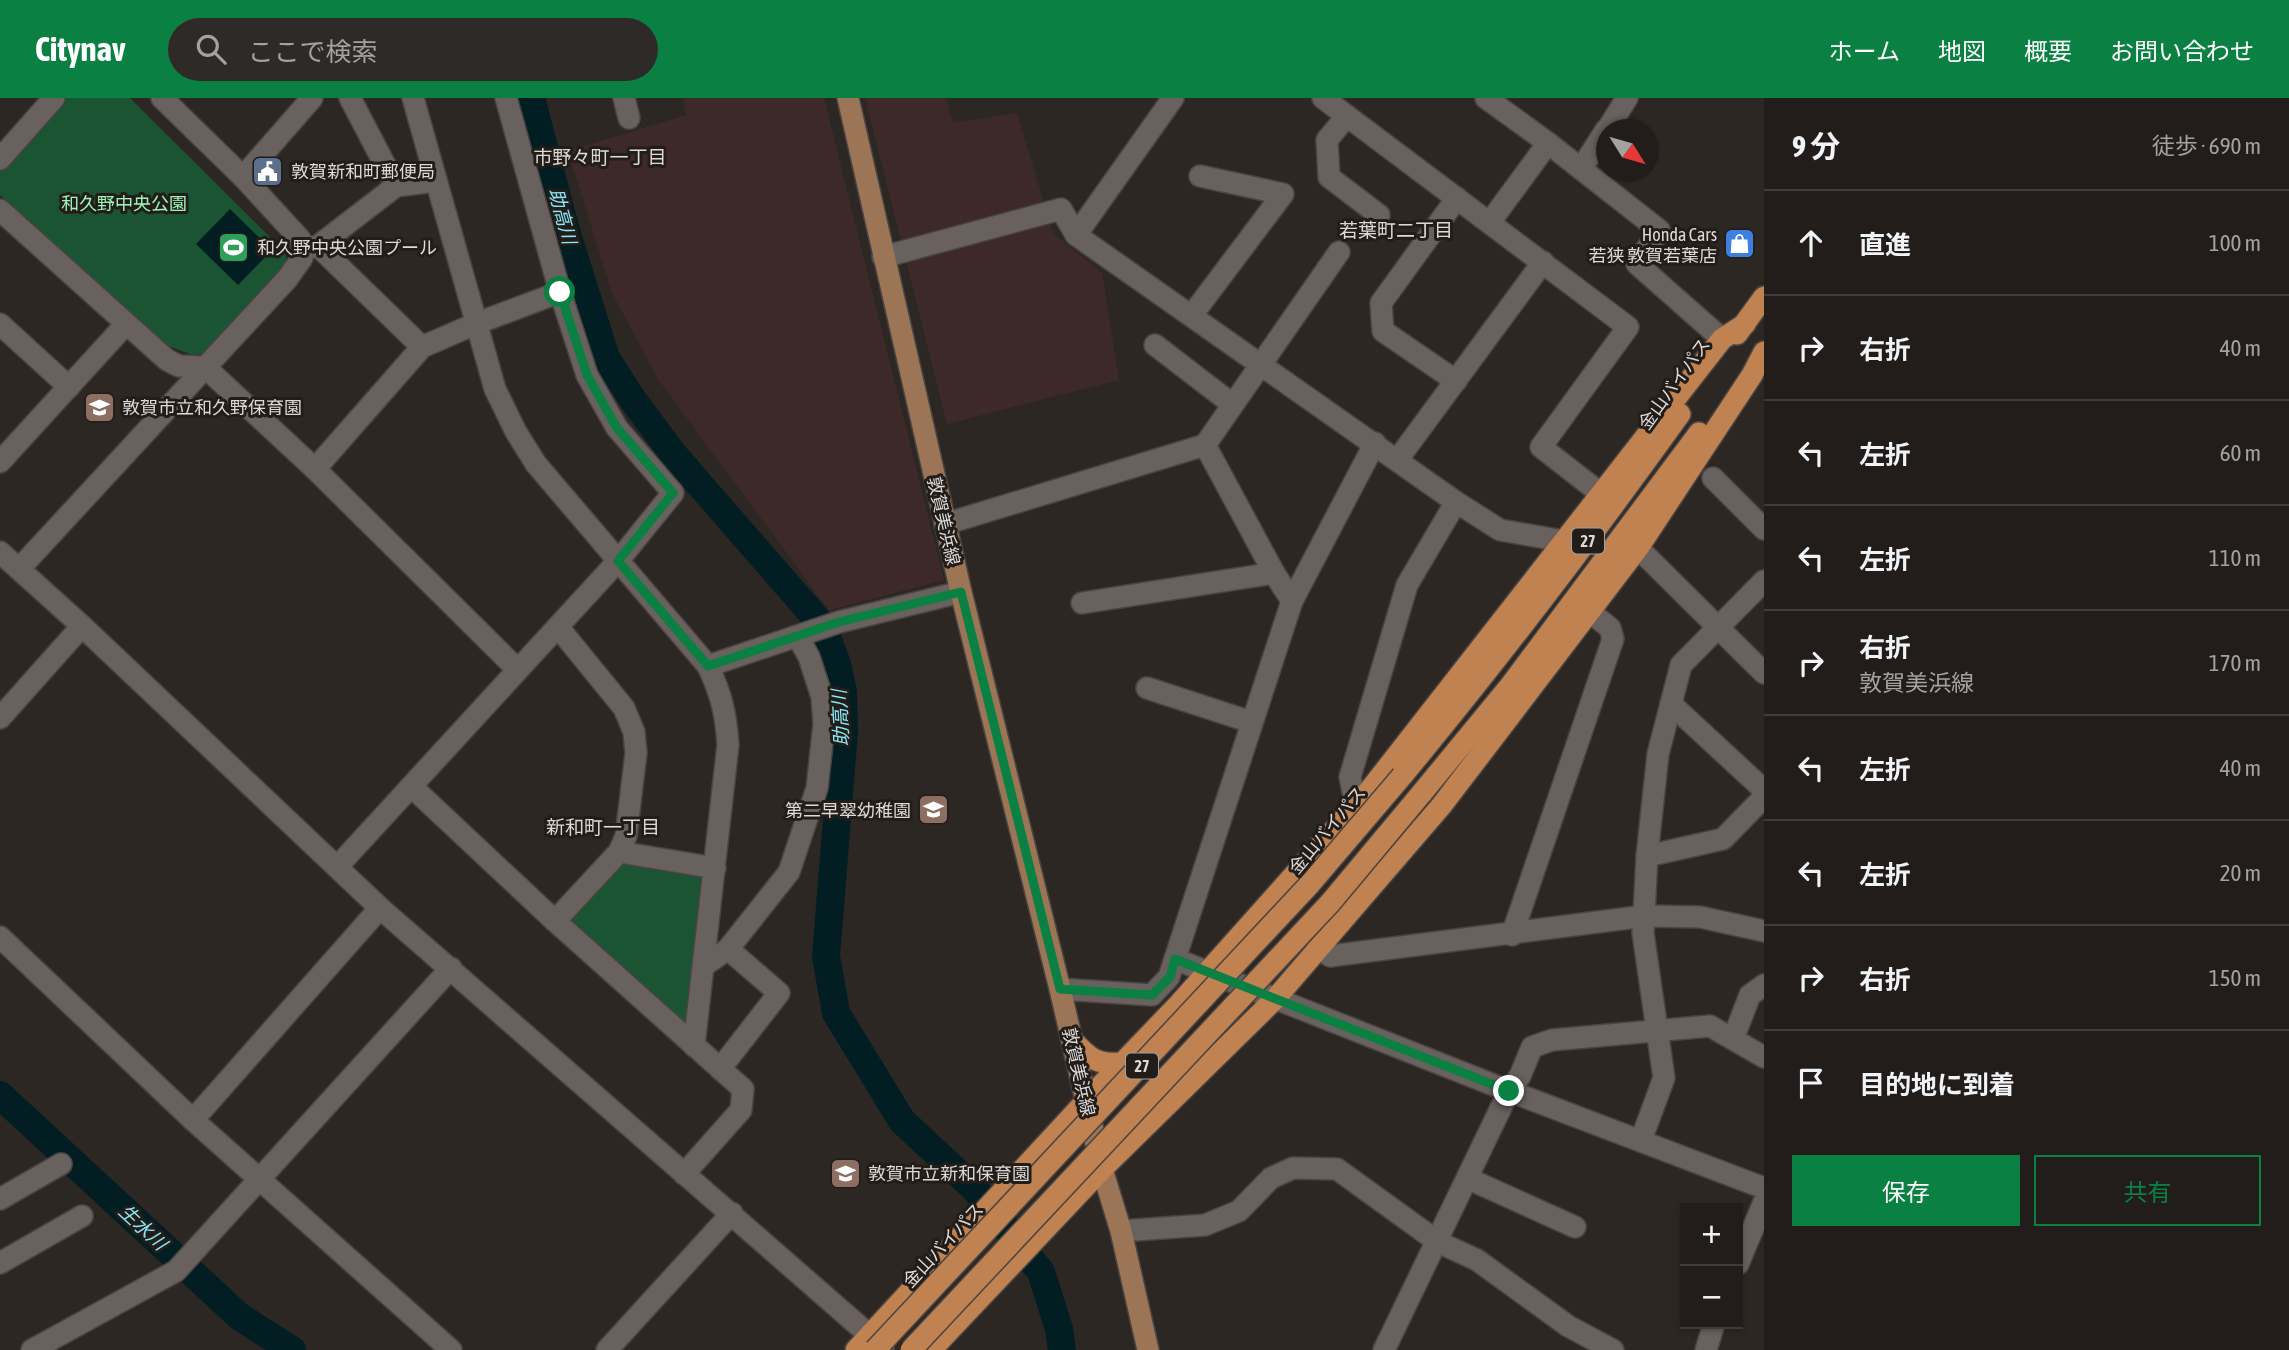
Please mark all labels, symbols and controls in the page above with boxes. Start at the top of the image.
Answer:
search box [168,18,658,81]
text: Citynav [35,30,126,68]
icon: search [192,30,230,68]
text: ここで検索 [248,37,378,67]
text: ホーム [1829,38,1900,65]
text: 地図 [1938,38,1986,65]
text: 概要 [2024,38,2072,65]
text: お問い合わせ [2110,38,2254,65]
north arrow [1596,119,1659,182]
text: 9 分 [1792,129,1840,163]
text: 徒歩 · 690 m [2152,133,2261,159]
district label: 市野々町一丁目 [533,146,667,168]
public building icon: 敦賀新和町郵便局 [251,154,285,188]
place label: 敦賀新和町郵便局 [291,161,435,182]
water label: 助高川 [545,186,582,248]
park label: 和久野中央公園 [61,193,187,214]
district label: 若葉町二丁目 [1339,219,1453,241]
place label: Honda Cars 若狭 敦賀若葉店 [1589,224,1717,266]
icon: ahead [1792,224,1830,262]
shop icon: Honda Cars 若狭 敦賀若葉店 [1723,227,1757,261]
sports icon: 和久野中央公園プール [217,230,251,264]
text: 直進 [1859,230,1911,260]
text: 100 m [2209,230,2261,256]
place label: 和久野中央公園プール [257,237,437,258]
route start [544,276,575,307]
icon: right [1792,329,1830,367]
street label: 金山バイパス [1634,334,1714,434]
text: 右折 [1859,335,1911,365]
text: 40 m [2220,335,2261,361]
school or university icon: 敦賀市立和久野保育園 [82,390,116,424]
place label: 敦賀市立和久野保育園 [122,397,302,418]
icon: left [1792,434,1830,472]
text: 左折 [1859,440,1911,470]
text: 60 m [2220,440,2261,466]
street label: 敦賀美浜線 [924,475,964,567]
road number: 27 [1572,528,1604,554]
icon: left [1792,539,1830,577]
text: 左折 [1859,545,1911,575]
text: 110 m [2209,545,2261,571]
text: 右折 [1859,633,1911,663]
icon: right [1792,644,1830,682]
text: 170 m [2209,650,2261,676]
text: 敦賀美浜線 [1859,670,1974,696]
water label: 助高川 [827,687,852,747]
icon: left [1792,749,1830,787]
text: 左折 [1859,755,1911,785]
text: 40 m [2220,755,2261,781]
street label: 金山バイパス [1284,782,1370,878]
school or university icon: 第二早翠幼稚園 [917,793,951,827]
place label: 第二早翠幼稚園 [785,800,911,821]
district label: 新和町一丁目 [546,816,660,838]
icon: left [1792,854,1830,892]
text: 左折 [1859,860,1911,890]
text: 20 m [2220,860,2261,886]
icon: right [1792,959,1830,997]
text: 右折 [1859,965,1911,995]
text: 150 m [2209,965,2261,991]
street label: 敦賀美浜線 [1059,1026,1099,1118]
road number: 27 [1126,1054,1158,1078]
icon: arrive [1792,1064,1830,1102]
text: 目的地に到着 [1859,1070,2015,1100]
route end [1493,1075,1524,1106]
button: 保存 [1792,1155,2020,1226]
button: 共有 [2034,1155,2261,1226]
school or university icon: 敦賀市立新和保育園 [828,1156,862,1190]
place label: 敦賀市立新和保育園 [868,1163,1030,1184]
street label: 金山バイパス [899,1198,987,1292]
water label: 生水川 [115,1200,173,1256]
map controls [1680,1203,1743,1329]
button: + [1680,1203,1743,1266]
button: − [1680,1266,1743,1329]

